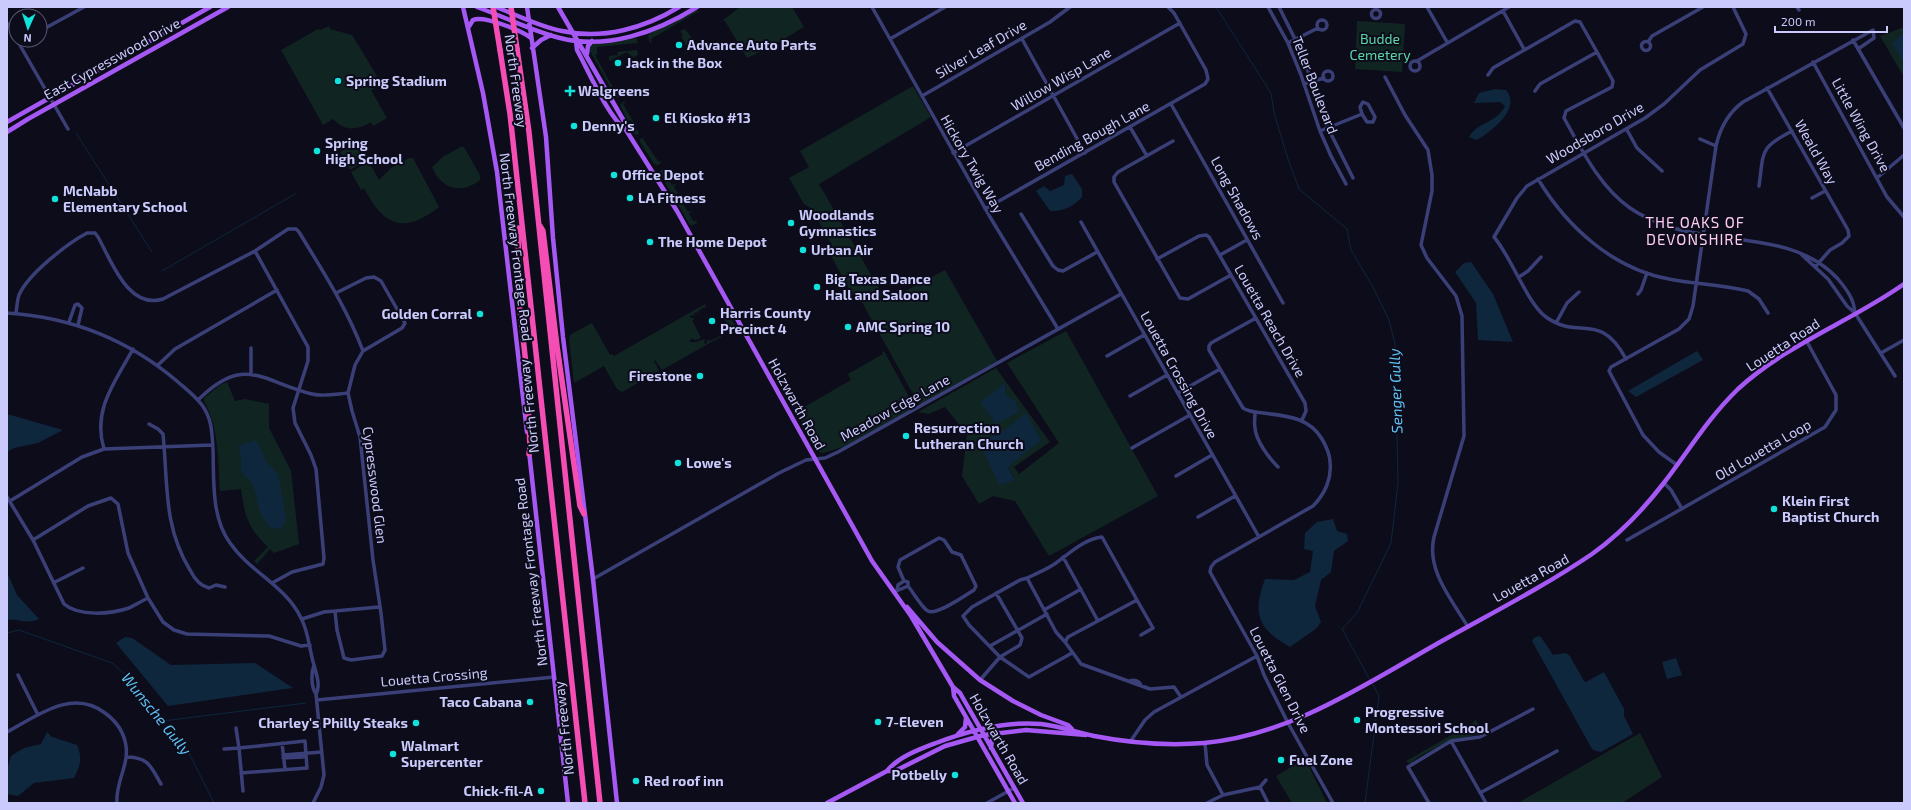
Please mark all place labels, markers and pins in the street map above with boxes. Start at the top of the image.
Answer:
place label: Advance Auto Parts [687,36,817,53]
marker: Advance Auto Parts [674,40,684,50]
place label: Jack in the Box [626,54,722,71]
marker: Jack in the Box [613,58,623,68]
place label: Spring Stadium [346,72,447,89]
marker: Spring Stadium [333,76,343,86]
place label: Walgreens [578,82,650,99]
marker: Walgreens [565,86,575,96]
place label: El Kiosko #13 [664,109,751,126]
marker: El Kiosko #13 [651,113,661,123]
place label: Denny's [582,117,635,134]
marker: Denny's [569,121,579,131]
place label: Spring High School [325,134,403,167]
marker: Spring High School [312,146,322,156]
place label: Office Depot [622,166,704,183]
marker: Office Depot [609,170,619,180]
place label: McNabb Elementary School [63,182,188,215]
place label: LA Fitness [638,189,706,206]
marker: LA Fitness [625,193,635,203]
marker: McNabb Elementary School [50,194,60,204]
place label: Woodlands Gymnastics [799,206,876,239]
marker: Woodlands Gymnastics [786,218,796,228]
place label: The Home Depot [658,233,767,250]
marker: The Home Depot [645,237,655,247]
place label: Urban Air [811,241,873,258]
marker: Urban Air [798,245,808,255]
place label: Big Texas Dance Hall and Saloon [825,270,931,303]
marker: Big Texas Dance Hall and Saloon [812,282,822,292]
place label: Harris County Precinct 4 [720,304,811,337]
place label: Golden Corral [381,305,472,322]
marker: Golden Corral [475,309,485,319]
marker: Harris County Precinct 4 [707,316,717,326]
place label: AMC Spring 10 [856,318,950,335]
marker: AMC Spring 10 [843,322,853,332]
place label: Firestone [629,367,692,384]
marker: Firestone [695,371,705,381]
place label: Resurrection Lutheran Church [914,419,1024,452]
marker: Resurrection Lutheran Church [901,431,911,441]
place label: Lowe's [686,454,732,471]
marker: Lowe's [673,458,683,468]
place label: Klein First Baptist Church [1782,492,1879,525]
marker: Klein First Baptist Church [1769,504,1779,514]
place label: Taco Cabana [440,693,522,710]
marker: Taco Cabana [525,697,535,707]
place label: Progressive Montessori School [1365,703,1489,736]
place label: 7-Eleven [886,713,944,730]
place label: Charley's Philly Steaks [258,714,408,731]
marker: Progressive Montessori School [1352,715,1362,725]
marker: 7-Eleven [873,717,883,727]
marker: Charley's Philly Steaks [411,718,421,728]
place label: Walmart Supercenter [401,737,483,770]
marker: Walmart Supercenter [388,749,398,759]
place label: Fuel Zone [1289,751,1353,768]
marker: Fuel Zone [1276,755,1286,765]
place label: Potbelly [891,766,947,783]
marker: Potbelly [950,770,960,780]
place label: Red roof inn [644,772,724,789]
marker: Red roof inn [631,776,641,786]
place label: Chick-fil-A [463,782,534,799]
marker: Chick-fil-A [536,786,546,796]

